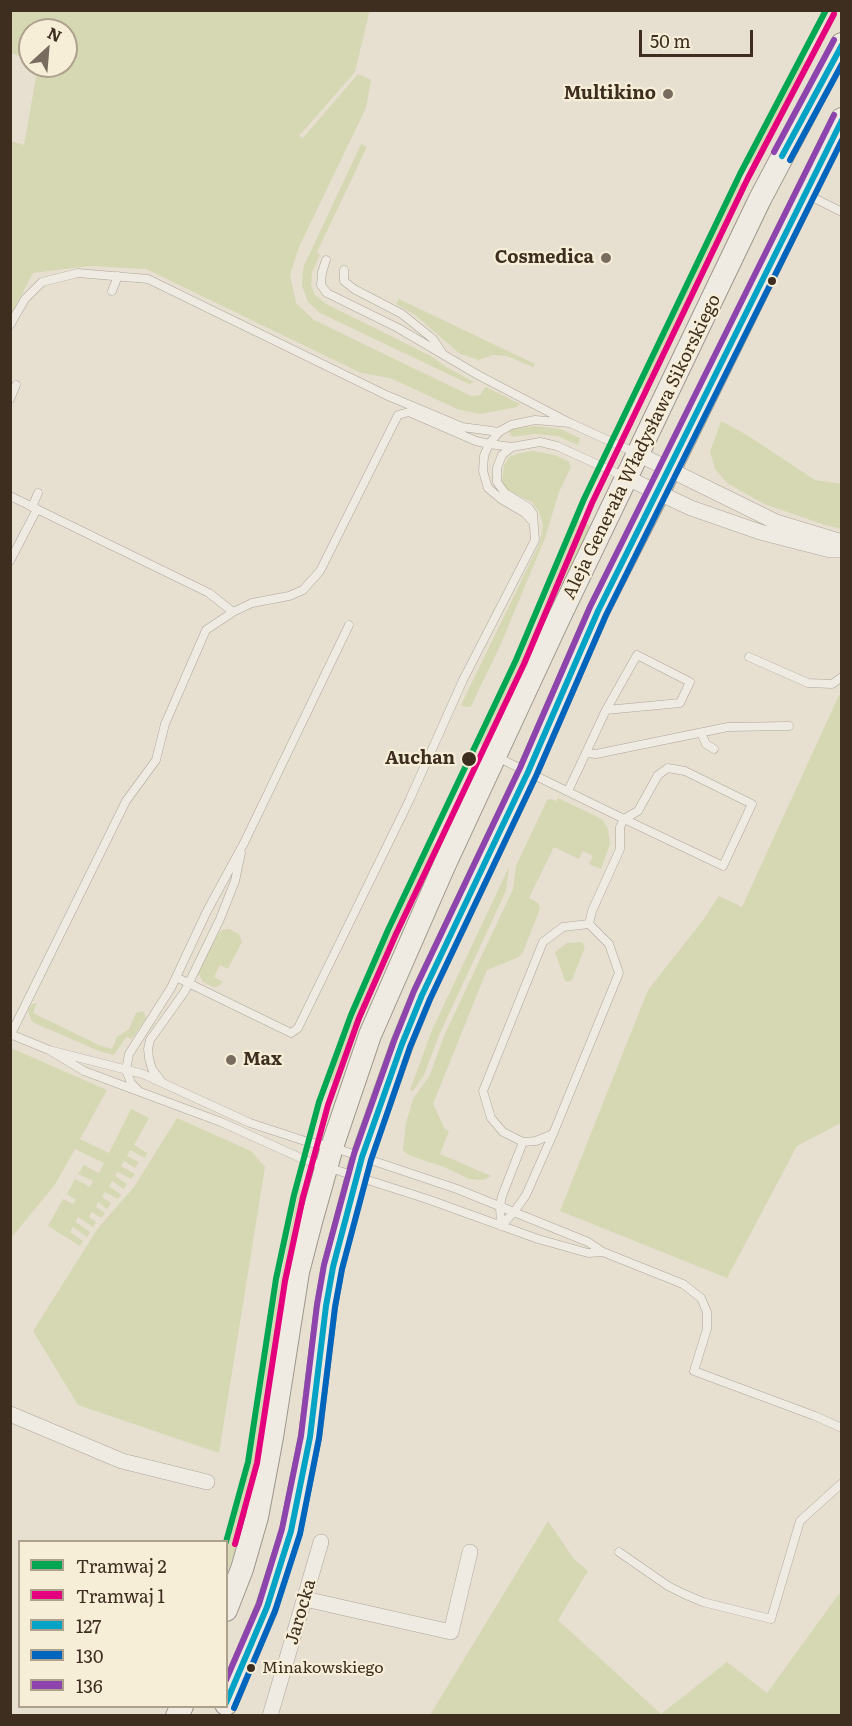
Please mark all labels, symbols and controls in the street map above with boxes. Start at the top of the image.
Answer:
north arrow [18,18,78,78]
scale bar [642,18,756,56]
text: N [44,20,66,47]
text: 50 m [650,27,691,54]
place label: Multikino [564,83,656,105]
marker: Multikino [661,87,675,101]
place label: Cosmedica [495,247,594,269]
marker: Cosmedica [599,251,613,265]
unlabelled marker [766,275,778,287]
street label: Aleja Generała Władysława Sikorskiego [558,291,726,603]
place label: Auchan [385,748,455,770]
marker: Auchan [460,750,478,768]
place label: Max [243,1049,282,1071]
marker: Max [224,1053,238,1067]
legend [18,1540,228,1708]
text: Tramwaj 2 [76,1552,167,1579]
street label: Jarocka [281,1577,321,1647]
text: Tramwaj 1 [76,1582,165,1609]
text: 127 [76,1612,101,1639]
text: 130 [76,1642,104,1669]
place label: Minakowskiego [262,1658,384,1678]
marker: Minakowskiego [245,1662,257,1674]
text: 136 [76,1672,103,1699]

